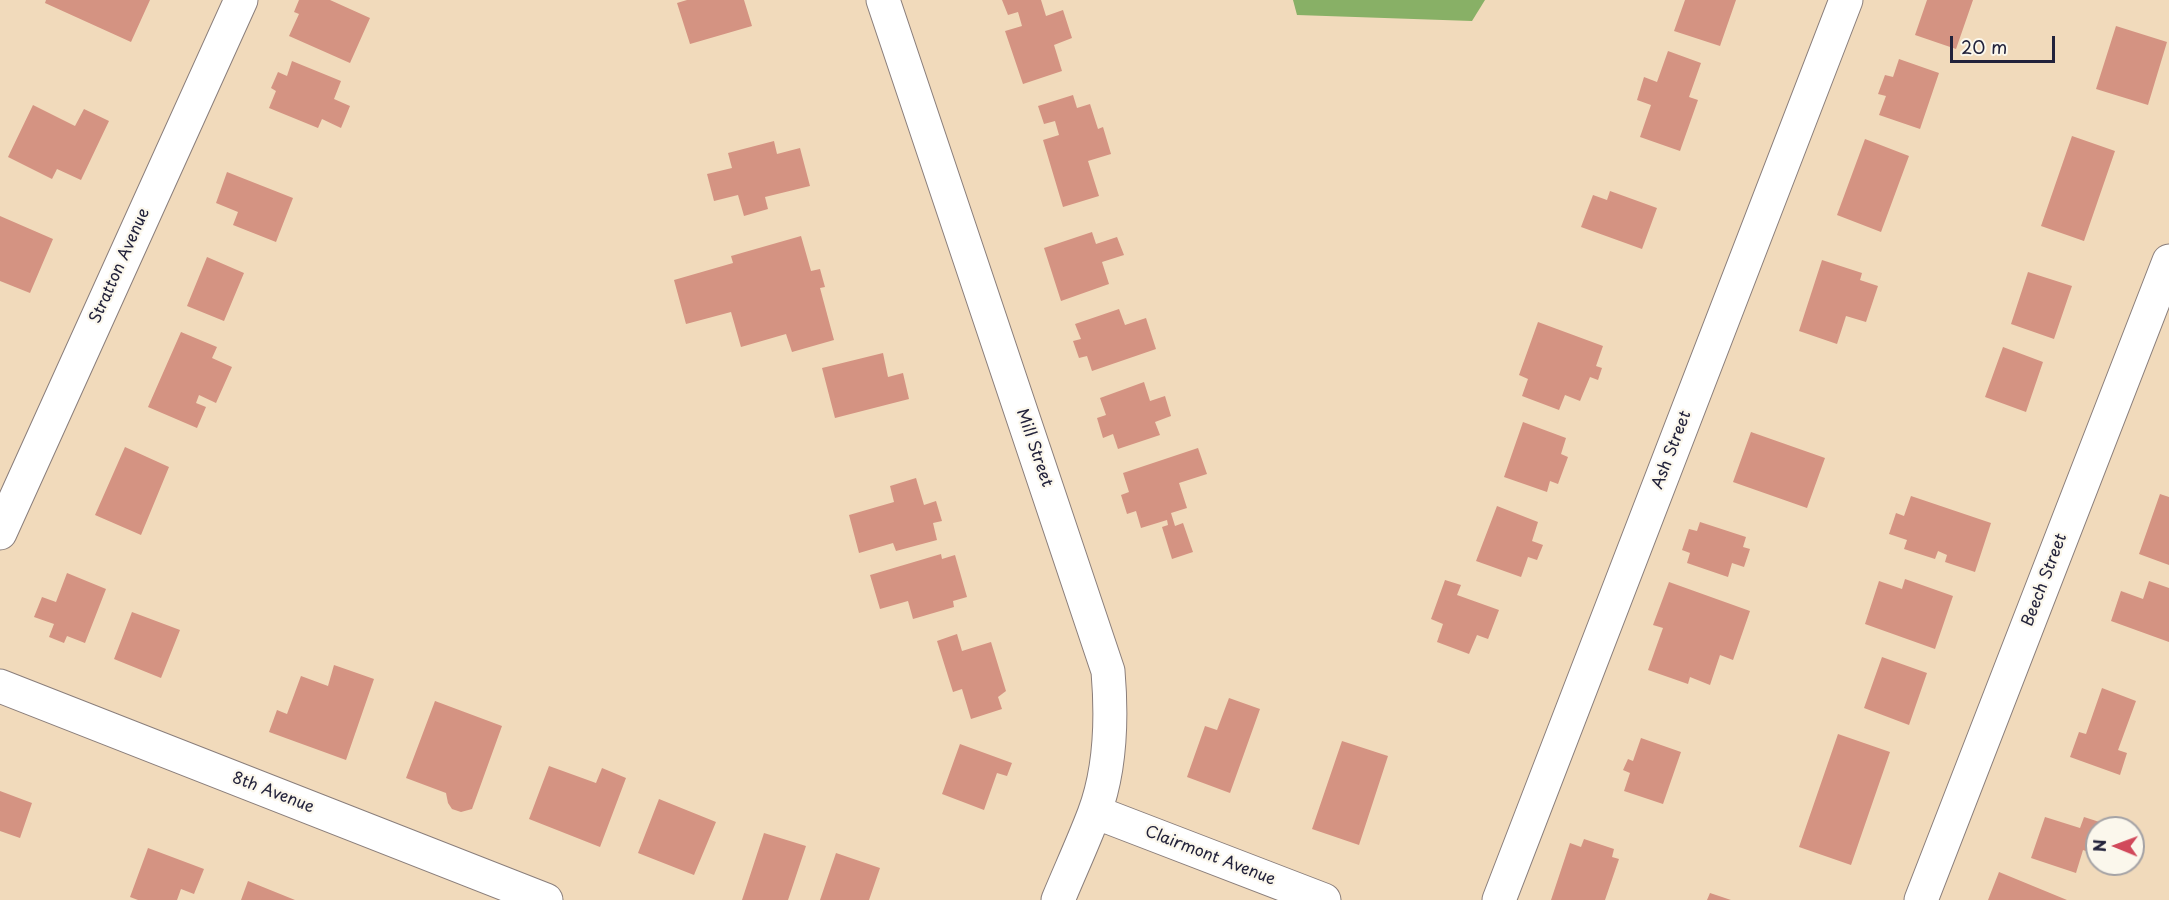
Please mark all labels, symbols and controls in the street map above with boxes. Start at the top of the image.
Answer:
scale bar [1953,24,2058,62]
text: 20 m [1961,33,2007,60]
street label: Stratton Avenue [86,205,154,327]
street label: Mill Street [1012,406,1056,490]
street label: Ash Street [1648,408,1696,492]
street label: Beech Street [2018,531,2072,629]
street label: 8th Avenue [229,769,317,817]
north arrow [2085,816,2145,876]
street label: Clairmont Avenue [1142,822,1278,890]
text: N [2087,839,2111,852]

